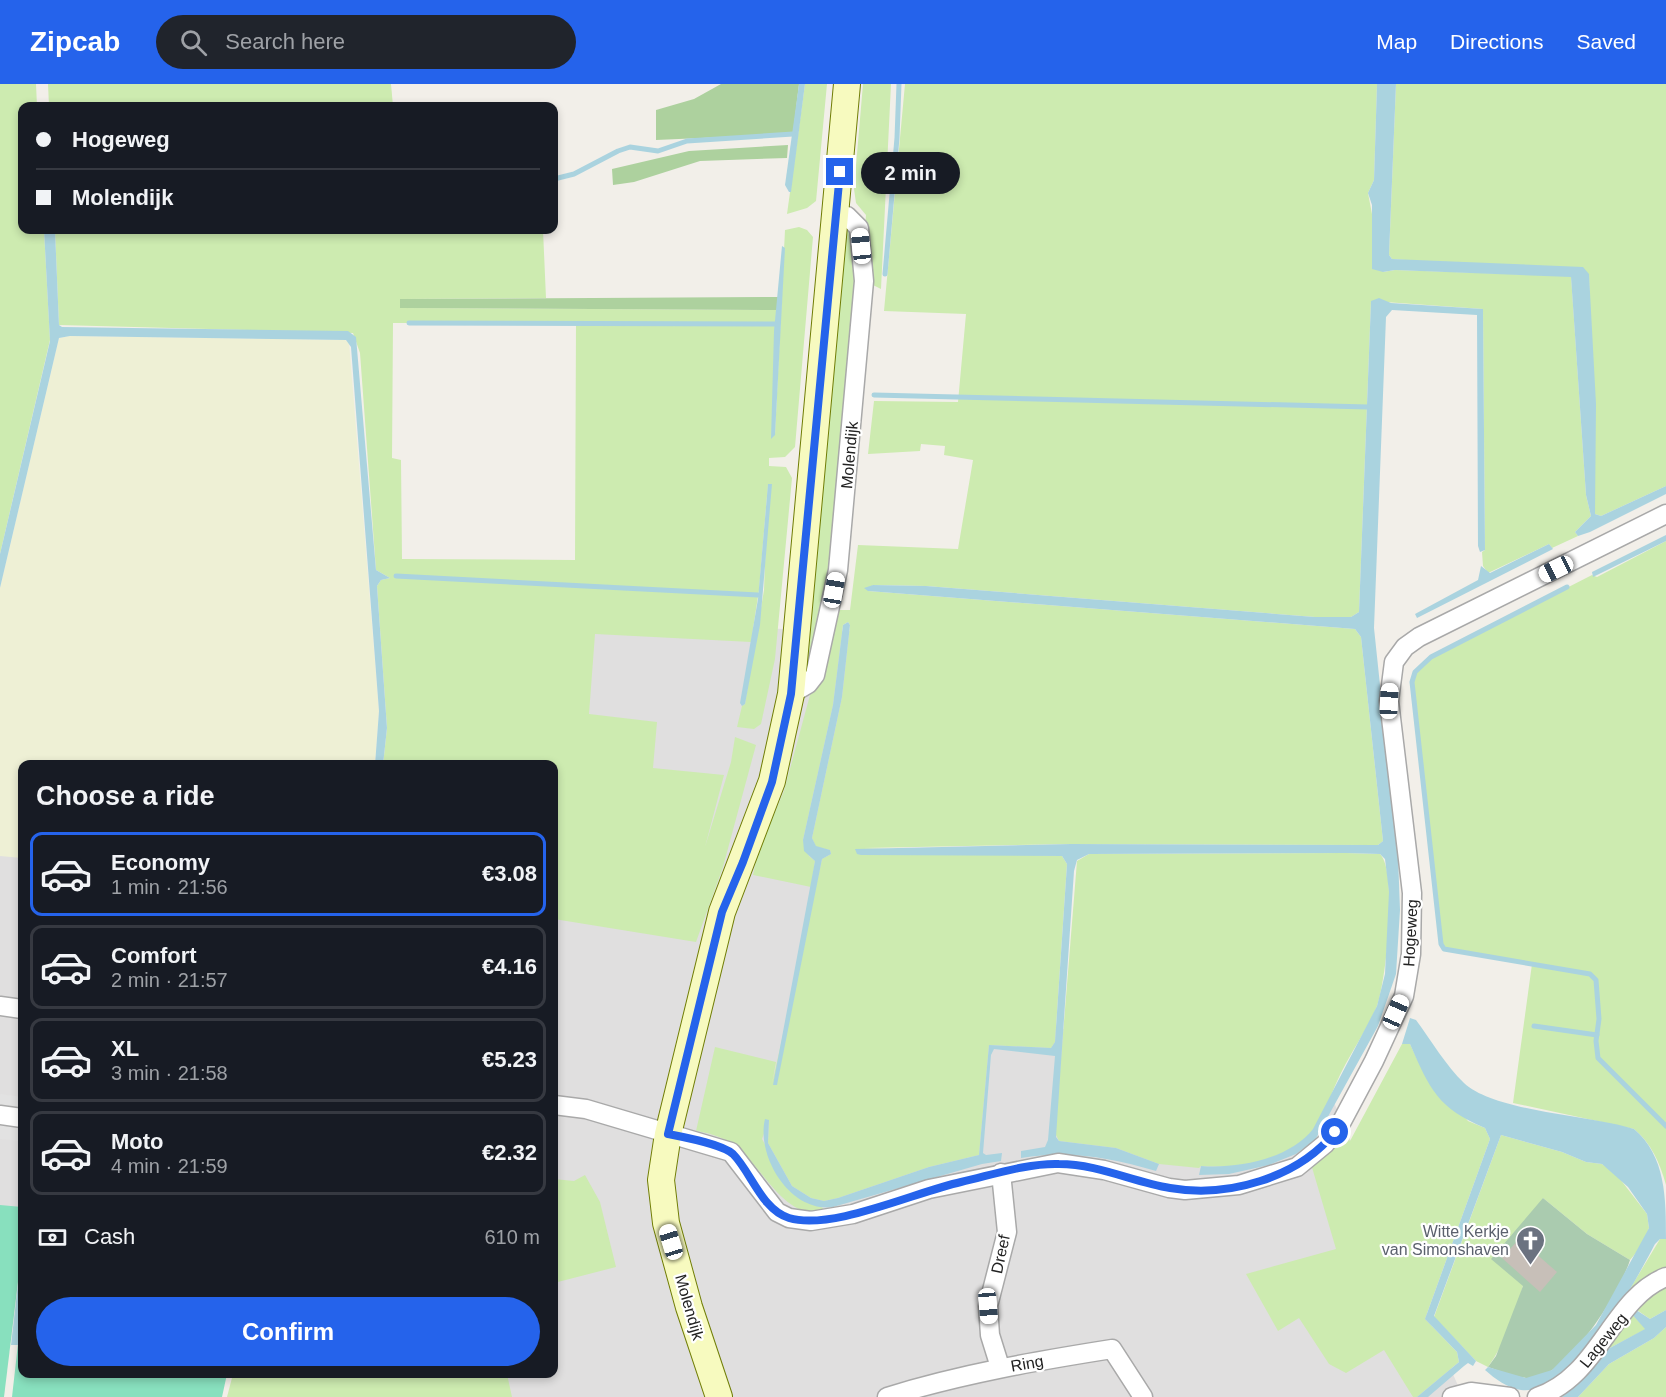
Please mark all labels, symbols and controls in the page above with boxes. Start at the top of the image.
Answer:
search box [156,15,576,69]
text: Zipcab [30,26,120,57]
icon: search [177,26,210,59]
text: Search here [225,29,345,54]
text: Map [1376,30,1417,53]
text: Directions [1450,30,1543,53]
text: Saved [1576,30,1636,53]
text: Hogeweg [72,127,170,152]
callout: 2 min [861,151,960,193]
route end [826,158,853,185]
text: 2 min [884,162,937,184]
text: Molendijk [72,185,173,210]
car [850,227,872,265]
street label: Molendijk [838,420,861,489]
car [1536,553,1576,585]
car [822,571,846,609]
car [1379,683,1399,719]
text: Choose a ride [36,781,215,811]
icon: car [39,847,93,901]
text: Economy [111,850,210,875]
text: €3.08 [482,861,537,886]
text: 1 min · 21:56 [111,876,228,898]
street label: Hogeweg [1400,899,1421,967]
icon: car [39,940,93,994]
text: Comfort [111,943,197,968]
text: €4.16 [482,954,537,979]
text: 2 min · 21:57 [111,969,228,991]
car [1380,992,1412,1032]
icon: car [39,1033,93,1087]
text: XL [111,1036,139,1061]
text: €5.23 [482,1047,537,1072]
text: 3 min · 21:58 [111,1062,228,1084]
route start [1321,1118,1348,1145]
icon: car [39,1126,93,1180]
text: Moto [111,1129,164,1154]
text: €2.32 [482,1140,537,1165]
text: 4 min · 21:59 [111,1155,228,1177]
icon: cash [36,1221,69,1254]
car [657,1222,685,1262]
place label: Witte Kerkje van Simonshaven [1382,1223,1509,1258]
text: Cash [84,1224,135,1249]
church icon: Witte Kerkje van Simonshaven [1514,1224,1546,1266]
text: 610 m [484,1226,540,1248]
street label: Dreef [988,1233,1013,1275]
street label: Molendijk [672,1272,707,1343]
car [977,1287,999,1325]
button: Confirm [36,1297,540,1366]
street label: Lageweg [1576,1310,1630,1371]
street label: Ring [1009,1352,1045,1375]

